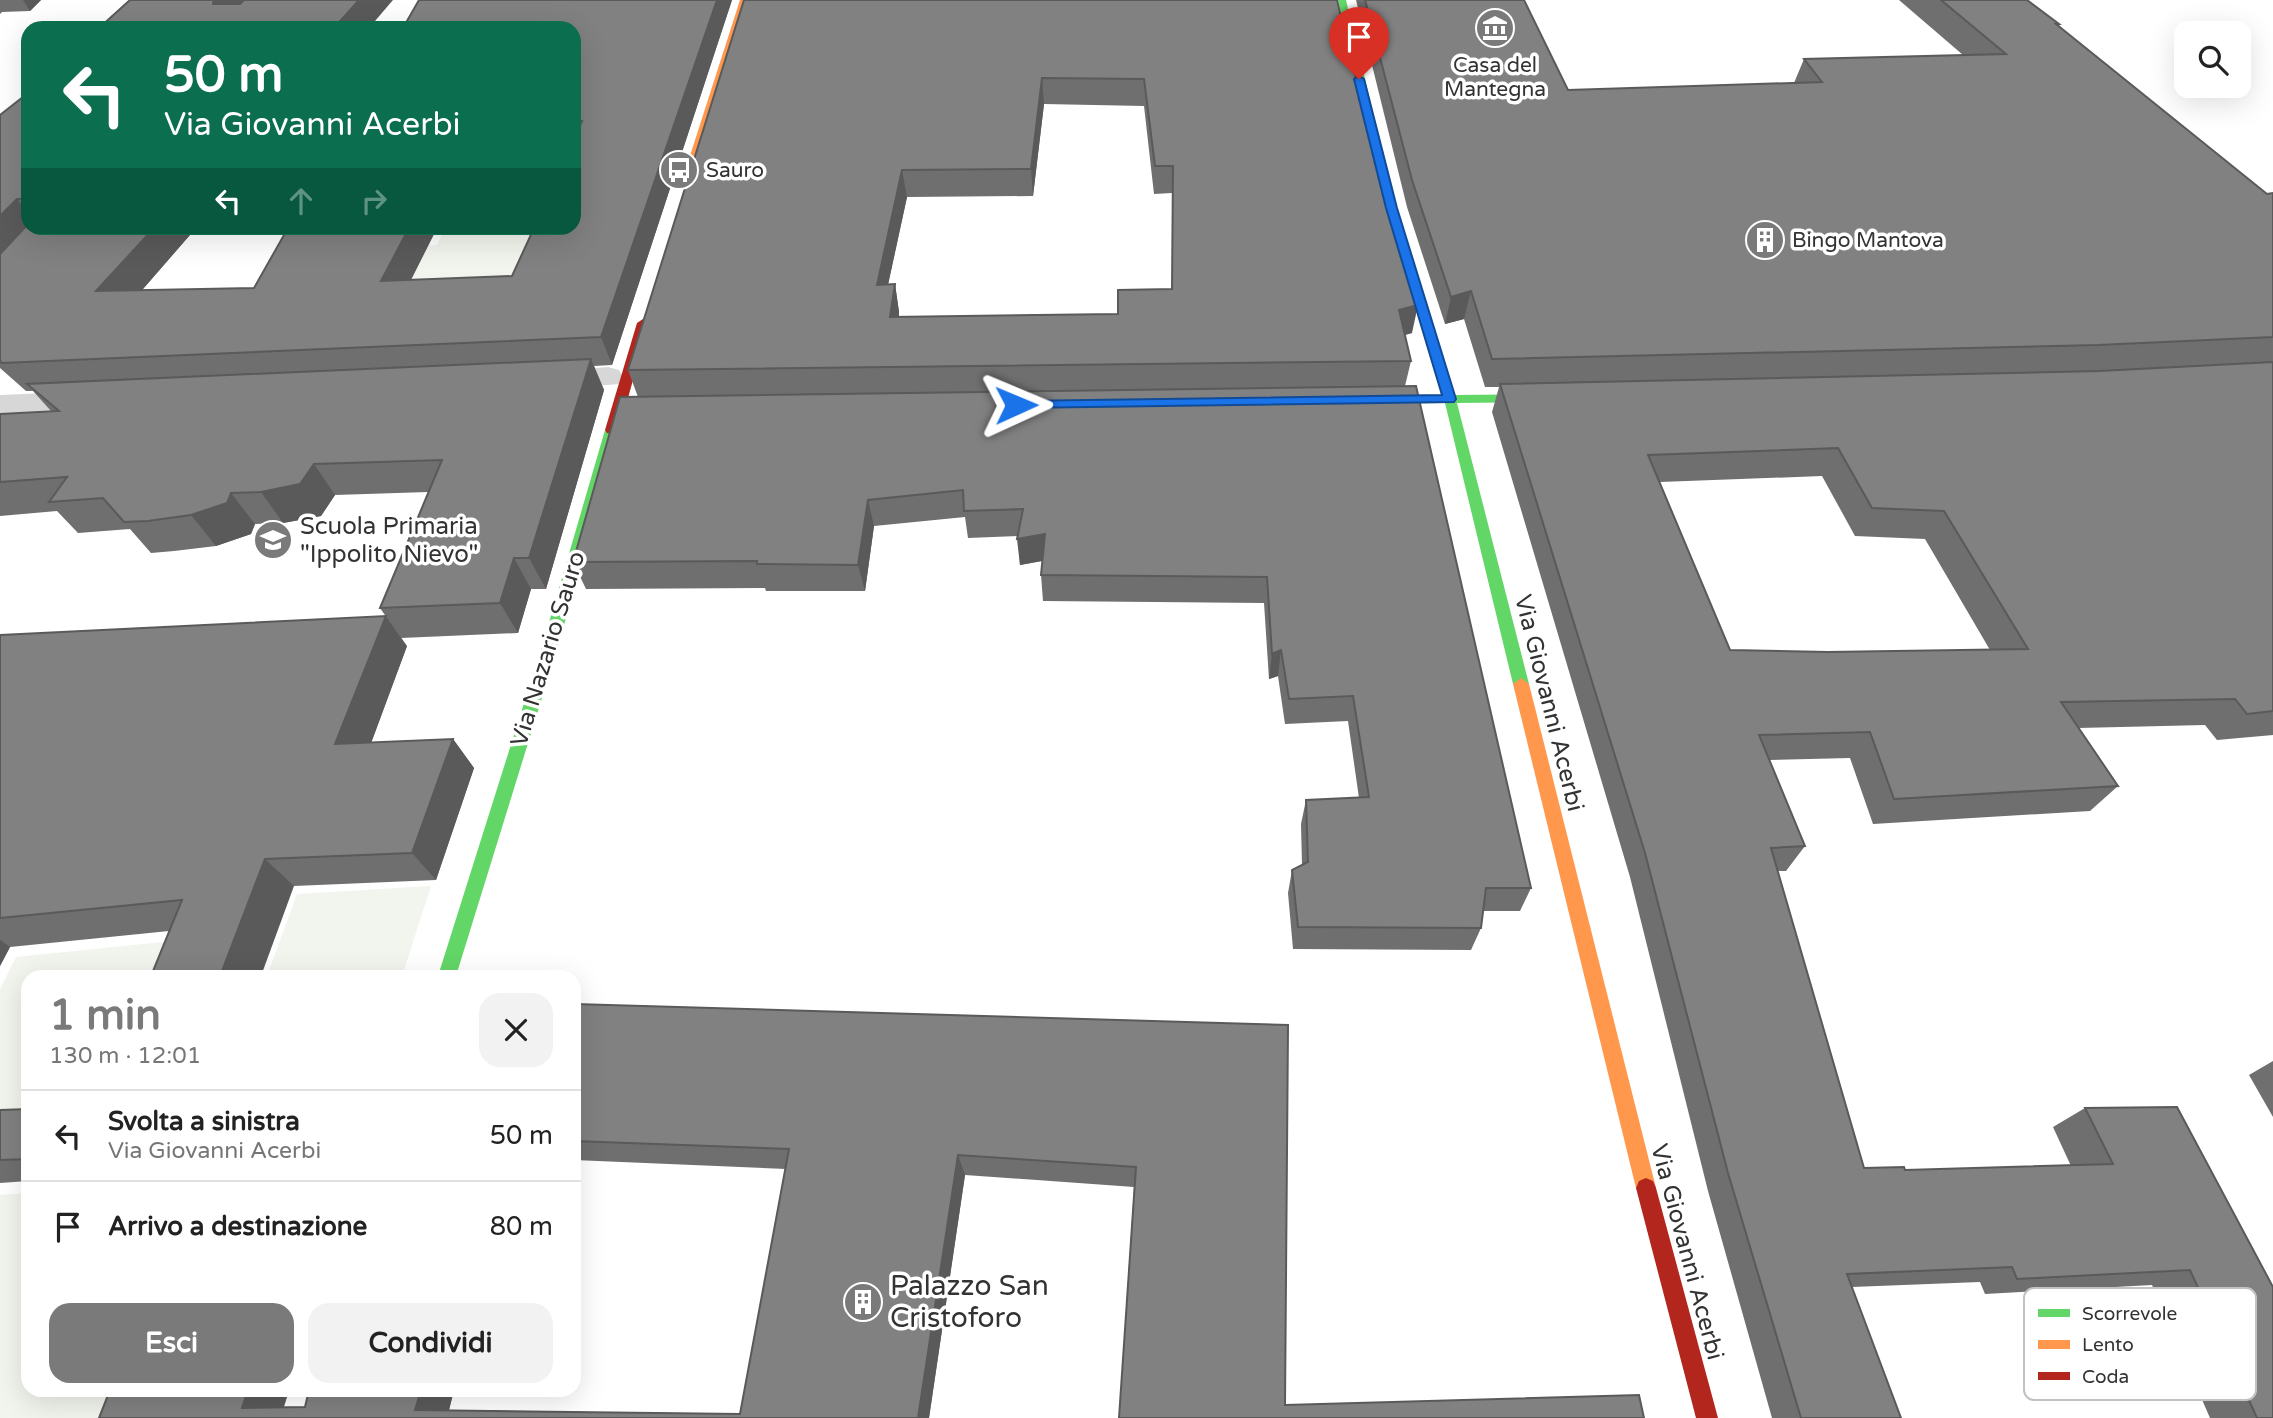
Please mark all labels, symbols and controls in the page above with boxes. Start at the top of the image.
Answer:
pin [1329,7,1389,79]
museum icon: Casa del Mantegna [1474,7,1516,49]
icon: arrive [1340,18,1378,56]
map controls [2174,21,2251,98]
button: search [2174,21,2251,98]
text: 50 m [164,46,283,105]
icon: left [49,49,140,140]
place label: Casa del Mantegna [1444,53,1546,102]
text: Via Giovanni Acerbi [164,106,461,144]
bus stop icon: Sauro [658,149,700,191]
place label: Sauro [706,158,764,183]
icon: left [209,182,247,220]
icon: ahead [282,182,320,220]
icon: right [355,182,393,220]
building icon: Bingo Mantova [1744,219,1786,261]
place label: Bingo Mantova [1792,228,1944,253]
position arrow [979,368,1053,442]
place label: Scuola Primaria "Ippolito Nievo" [300,512,478,569]
school or university icon: Scuola Primaria "Ippolito Nievo" [252,519,294,561]
street label: Via Nazario Sauro [505,548,591,750]
street label: Via Giovanni Acerbi [1508,592,1590,814]
text: 1 min [49,990,161,1041]
button: close [479,993,553,1067]
text: 130 m · 12:01 [49,1042,201,1070]
text: Svolta a sinistra [108,1106,300,1137]
icon: left [49,1117,87,1155]
text: 50 m [490,1120,553,1151]
text: Via Giovanni Acerbi [108,1137,321,1165]
street label: Via Giovanni Acerbi [1644,1141,1730,1363]
icon: arrive [49,1208,87,1246]
text: Arrivo a destinazione [108,1211,367,1242]
text: 80 m [490,1211,553,1242]
place label: Palazzo San Cristoforo [890,1269,1049,1335]
building icon: Palazzo San Cristoforo [842,1281,884,1323]
legend [2024,1288,2256,1400]
button: Esci [49,1303,294,1383]
button: Condividi [308,1303,553,1383]
text: Scorrevole [2082,1303,2177,1325]
text: Lento [2082,1334,2134,1356]
text: Coda [2082,1366,2129,1388]

